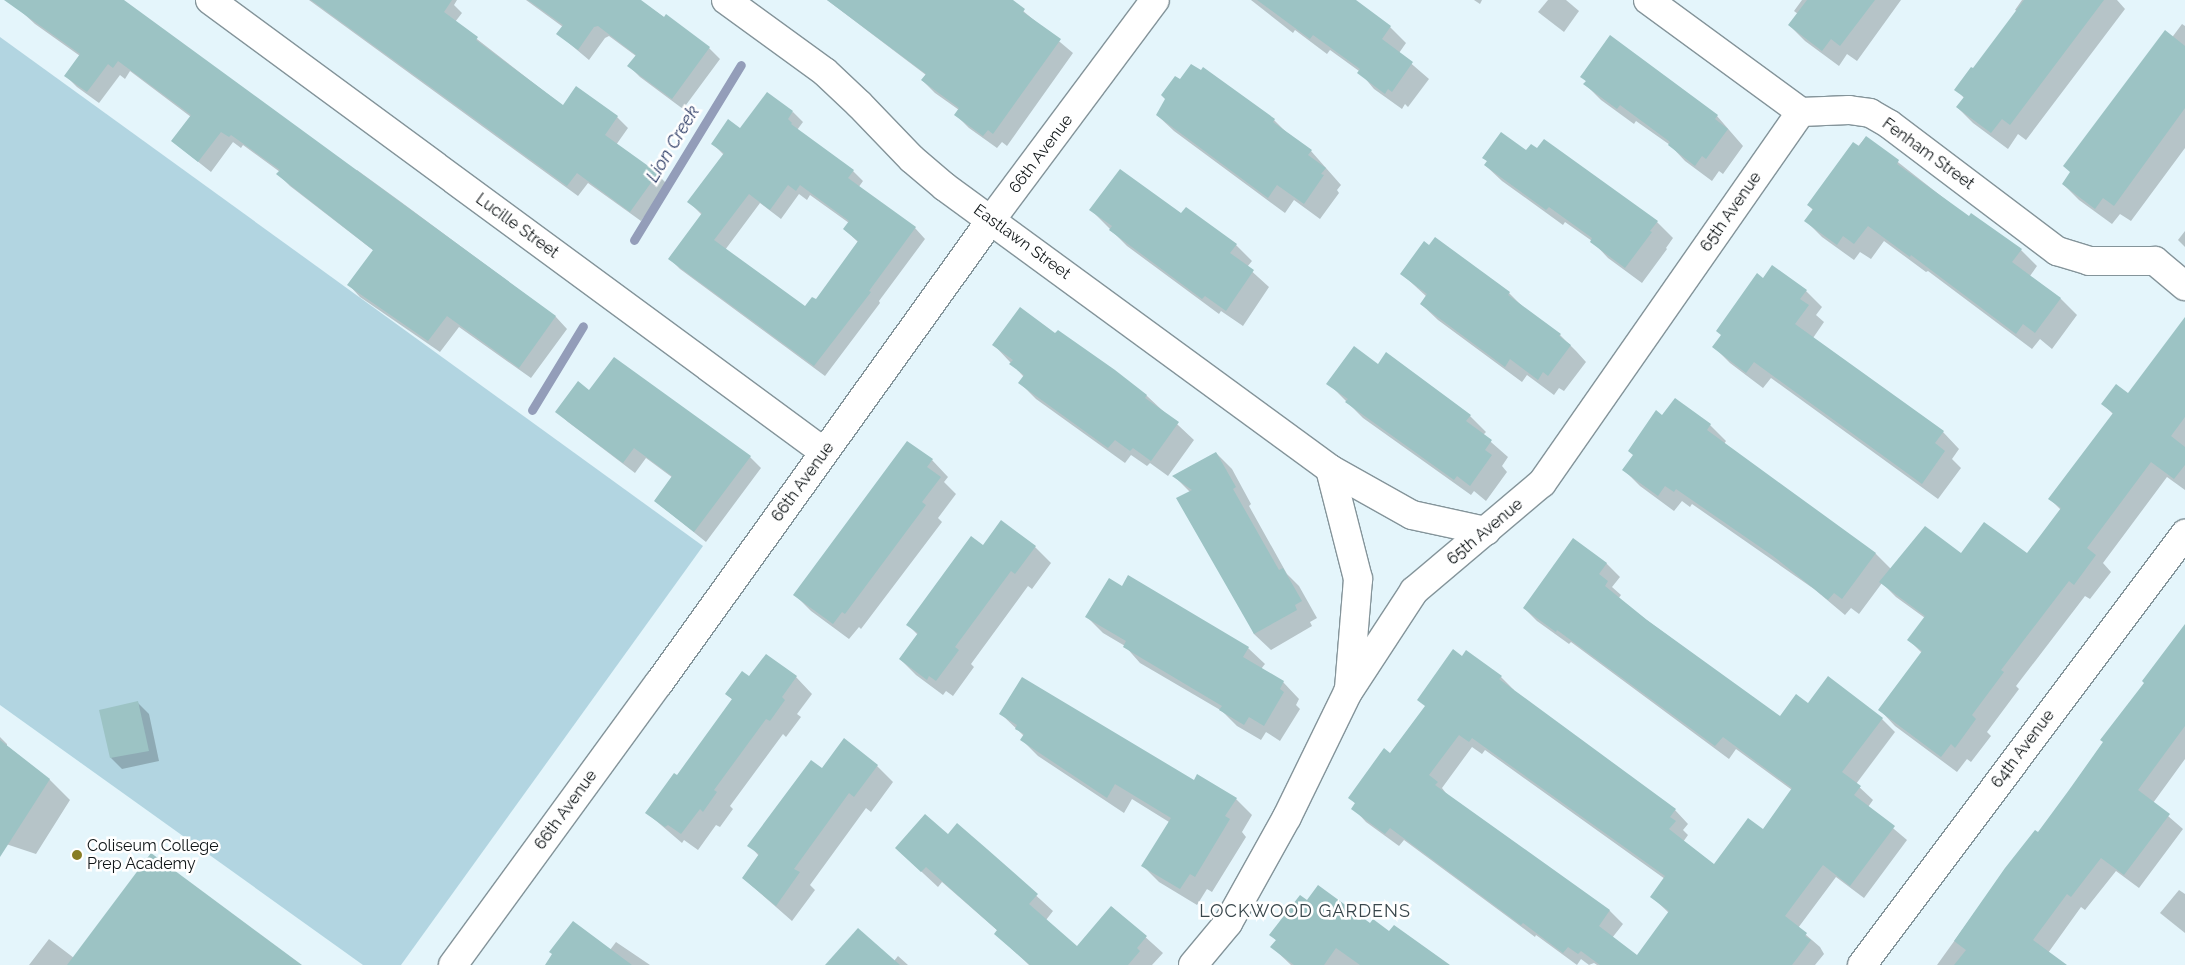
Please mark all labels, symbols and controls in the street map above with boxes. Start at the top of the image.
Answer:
water label: Lion Creek [642,102,704,186]
street label: 66th Avenue [1005,111,1077,197]
street label: Fenham Street [1878,114,1978,194]
street label: 65th Avenue [1696,168,1766,256]
street label: Lucille Street [472,190,562,262]
street label: Eastlawn Street [970,200,1074,284]
street label: 66th Avenue [768,438,838,526]
street label: 65th Avenue [1443,495,1527,569]
street label: 64th Avenue [1987,706,2059,792]
street label: 66th Avenue [531,766,601,854]
place label: Coliseum College Prep Academy [87,836,219,874]
marker: Coliseum College Prep Academy [71,849,83,861]
district label: LOCKWOOD GARDENS [1197,900,1413,922]

